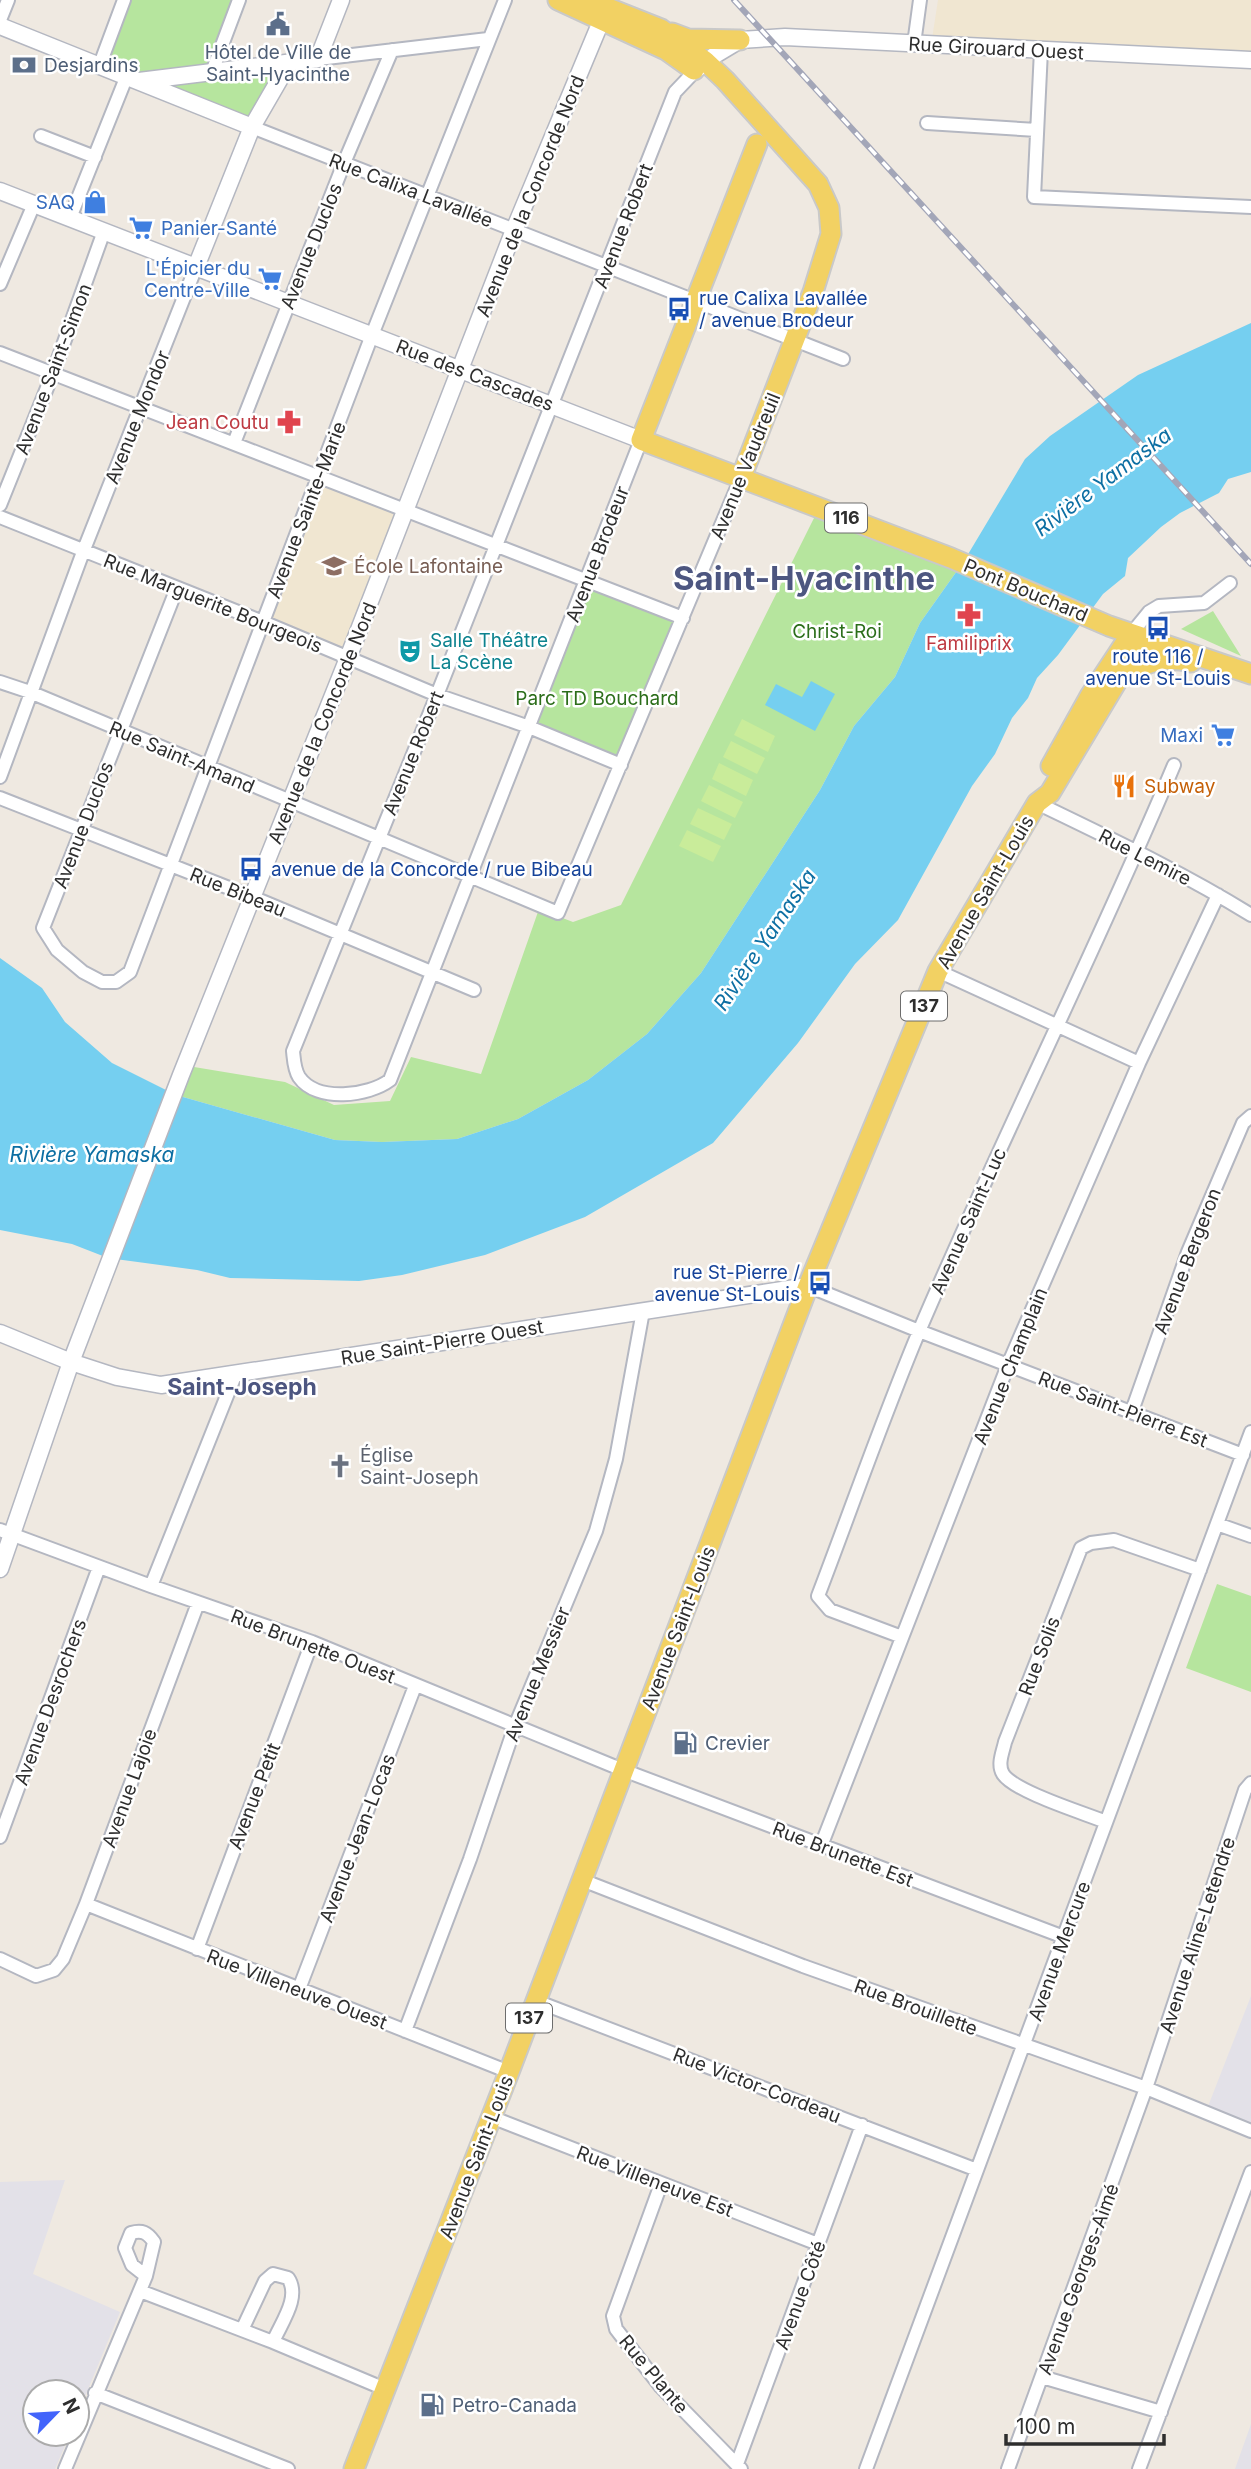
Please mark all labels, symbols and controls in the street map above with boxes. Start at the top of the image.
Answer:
public building icon: Hôtel de Ville de Saint-Hyacinthe [264,10,292,38]
street label: Rue Girouard Ouest [908,32,1084,65]
place label: Hôtel de Ville de Saint-Hyacinthe [205,41,351,86]
bank icon: Desjardins [10,51,38,79]
place label: Desjardins [44,54,138,77]
street label: Avenue de la Concorde Nord [471,72,590,320]
street label: Rue Calixa Lavallée [326,149,496,232]
street label: Avenue Robert [589,161,658,292]
street label: Avenue Duclos [276,180,347,313]
shop icon: SAQ [81,188,109,216]
place label: SAQ [36,191,75,214]
supermarket icon: Panier-Santé [127,214,155,242]
place label: Panier-Santé [161,217,277,240]
place label: L'Épicier du Centre-Ville [144,256,250,302]
supermarket icon: L'Épicier du Centre-Ville [256,265,284,293]
street label: Avenue Saint-Simon [10,280,97,458]
place label: rue Calixa Lavallée / avenue Brodeur [699,287,868,332]
bus stop icon: rue Calixa Lavallée / avenue Brodeur [665,295,693,323]
street label: Rue des Cascades [393,335,557,416]
street label: Avenue Mondor [100,347,175,487]
street label: Avenue Vaudreuil [706,390,785,543]
pharmacy icon: Jean Coutu [275,408,303,436]
place label: Jean Coutu [166,411,269,434]
street label: Avenue Sainte-Marie [262,418,351,602]
water label: Rivière Yamaska [1029,422,1176,541]
street label: Avenue Brodeur [561,483,634,625]
road number: 116 [825,504,867,532]
street label: Rue Marguerite Bourgeois [100,549,325,658]
school or university icon: École Lafontaine [320,552,348,580]
place label: École Lafontaine [354,554,503,578]
street label: Pont Bouchard [960,554,1091,627]
district label: Saint-Hyacinthe [673,558,935,598]
street label: Avenue de la Concorde Nord [263,599,382,847]
pharmacy icon: Familiprix [955,601,983,629]
bus stop icon: route 116 / avenue St-Louis [1144,614,1172,642]
park label: Christ-Roi [792,620,882,643]
place label: Salle Théâtre La Scène [430,629,548,674]
place label: Familiprix [926,632,1012,655]
theatre icon: Salle Théâtre La Scène [396,637,424,665]
place label: route 116 / avenue St-Louis [1085,645,1231,690]
park label: Parc TD Bouchard [515,687,679,710]
street label: Avenue Robert [378,688,449,819]
street label: Rue Saint-Amand [106,716,258,798]
supermarket icon: Maxi [1209,721,1237,749]
place label: Maxi [1160,724,1203,747]
street label: Avenue Duclos [49,759,118,892]
restaurant icon: Subway [1110,772,1138,800]
place label: Subway [1144,775,1216,798]
street label: Avenue Saint-Louis [932,811,1039,973]
street label: Rue Lemire [1095,824,1195,891]
bus stop icon: avenue de la Concorde / rue Bibeau [237,855,265,883]
place label: avenue de la Concorde / rue Bibeau [271,858,593,881]
street label: Rue Bibeau [186,863,289,922]
water label: Rivière Yamaska [708,864,821,1015]
road number: 137 [901,992,947,1021]
water label: Rivière Yamaska [9,1142,175,1167]
street label: Avenue Saint-Luc [926,1144,1011,1298]
street label: Avenue Bergeron [1149,1185,1226,1337]
place label: rue St-Pierre / avenue St-Louis [655,1261,800,1306]
bus stop icon: rue St-Pierre / avenue St-Louis [806,1269,834,1297]
street label: Avenue Champlain [968,1284,1052,1448]
street label: Rue Saint-Pierre Ouest [339,1315,545,1370]
street label: Rue Saint-Pierre Est [1035,1367,1211,1452]
district label: Saint-Joseph [167,1373,317,1401]
place label: Église Saint-Joseph [360,1443,479,1489]
church icon: Église Saint-Joseph [326,1452,354,1480]
street label: Avenue Saint-Louis [637,1543,720,1713]
street label: Avenue Messier [500,1603,575,1745]
street label: Rue Brunette Ouest [227,1604,398,1688]
street label: Rue Solis [1014,1613,1065,1699]
street label: Avenue Desrochers [10,1616,91,1789]
street label: Avenue Lajoie [97,1725,162,1851]
fuel station icon: Crevier [671,1729,699,1757]
place label: Crevier [705,1732,770,1755]
street label: Avenue Petit [224,1740,285,1853]
street label: Avenue Jean-Locas [315,1751,400,1926]
street label: Rue Brunette Est [769,1817,916,1892]
street label: Avenue Aline-Letendre [1155,1834,1240,2036]
street label: Avenue Mercure [1023,1878,1095,2024]
street label: Rue Villeneuve Ouest [203,1944,390,2034]
street label: Rue Brouillette [851,1975,981,2040]
road number: 137 [506,2004,552,2032]
street label: Rue Victor-Cordeau [670,2043,844,2128]
street label: Avenue Saint-Louis [435,2072,518,2242]
street label: Rue Villeneuve Est [573,2141,736,2222]
street label: Avenue Georges-Aimé [1033,2180,1124,2378]
street label: Avenue Côté [770,2237,831,2353]
street label: Rue Plante [614,2330,693,2418]
north arrow [21,2378,91,2448]
fuel station icon: Petro-Canada [418,2391,446,2419]
place label: Petro-Canada [452,2394,577,2417]
text: N [57,2395,84,2417]
scale bar [1006,2402,1164,2446]
text: 100 m [1016,2414,1075,2439]

